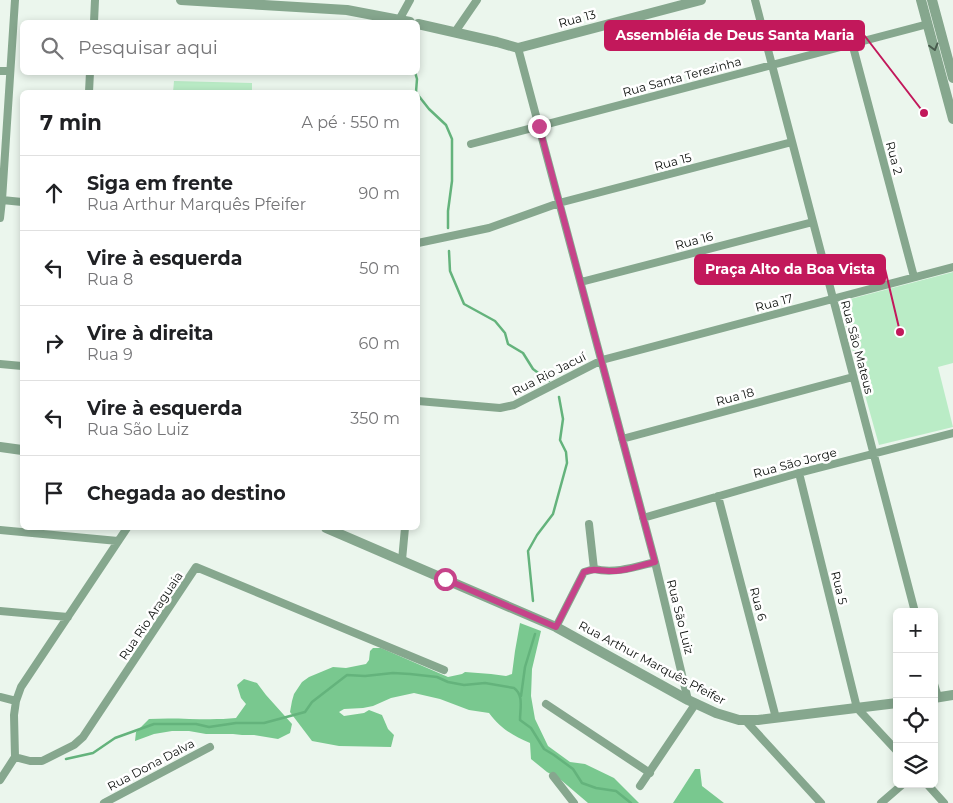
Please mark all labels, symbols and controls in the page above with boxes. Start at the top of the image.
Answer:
street label: Rua 13 [557,6,597,31]
search box [20,20,420,75]
callout: Assembléia de Deus Santa Maria [605,21,864,50]
text: Assembléia de Deus Santa Maria [615,26,854,44]
icon: search [38,34,66,62]
text: Pesquisar aqui [78,36,218,59]
one-way arrow [928,43,939,52]
street label: Rua Santa Terezinha [621,53,743,100]
text: 7 min [40,110,102,135]
text: A pé · 550 m [302,113,400,132]
route end [528,115,551,138]
street label: Rua 2 [883,140,906,176]
street label: Rua 15 [653,149,693,174]
text: Siga em frente [87,172,233,195]
icon: ahead [40,179,68,207]
text: 90 m [358,184,400,203]
text: Rua Arthur Marquês Pfeifer [87,195,306,214]
street label: Rua 16 [673,228,714,253]
text: Vire à esquerda [87,247,242,270]
icon: left [40,254,68,282]
callout: Praça Alto da Boa Vista [695,255,885,284]
text: 50 m [359,259,400,278]
text: Praça Alto da Boa Vista [705,260,875,278]
text: Rua 8 [87,270,133,289]
street label: Rua 17 [753,290,794,315]
street label: Rua São Mateus [838,298,877,396]
text: Vire à direita [87,322,214,345]
icon: right [40,329,68,357]
text: 60 m [358,334,400,353]
text: Rua 9 [87,345,133,364]
street label: Rua Rio Jacuí [509,348,589,399]
street label: Rua 18 [714,384,756,409]
text: Vire à esquerda [87,397,242,420]
icon: left [40,404,68,432]
text: 350 m [350,409,400,428]
text: Rua São Luiz [87,420,189,439]
street label: Rua São Jorge [752,444,838,481]
icon: arrive [40,479,68,507]
text: Chegada ao destino [87,482,286,505]
route start [434,568,457,591]
street label: Rua Rio Araguaia [116,569,186,663]
street label: Rua 5 [828,570,851,606]
street label: Rua São Luiz [664,578,697,656]
street label: Rua 6 [747,585,770,622]
map controls [893,608,938,788]
button: + [893,608,938,653]
street label: Rua Arthur Marquês Pfeifer [576,617,728,708]
button: − [893,653,938,698]
button: locate [893,698,938,743]
street label: Rua Dona Dalva [105,735,197,794]
button: layers [893,743,938,788]

